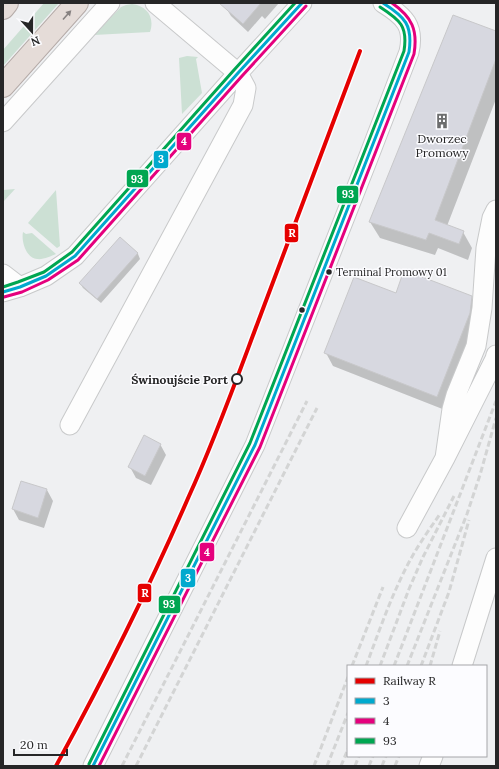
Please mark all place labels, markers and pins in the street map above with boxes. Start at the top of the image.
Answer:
building icon: Dworzec Promowy [433,112,451,130]
place label: Dworzec Promowy [416,131,469,160]
place label: Terminal Promowy 01 [336,265,447,279]
marker: Terminal Promowy 01 [324,267,334,277]
unlabelled marker [297,305,307,315]
place label: Świnoujście Port [131,372,229,387]
marker: Świnoujście Port [231,373,243,385]

